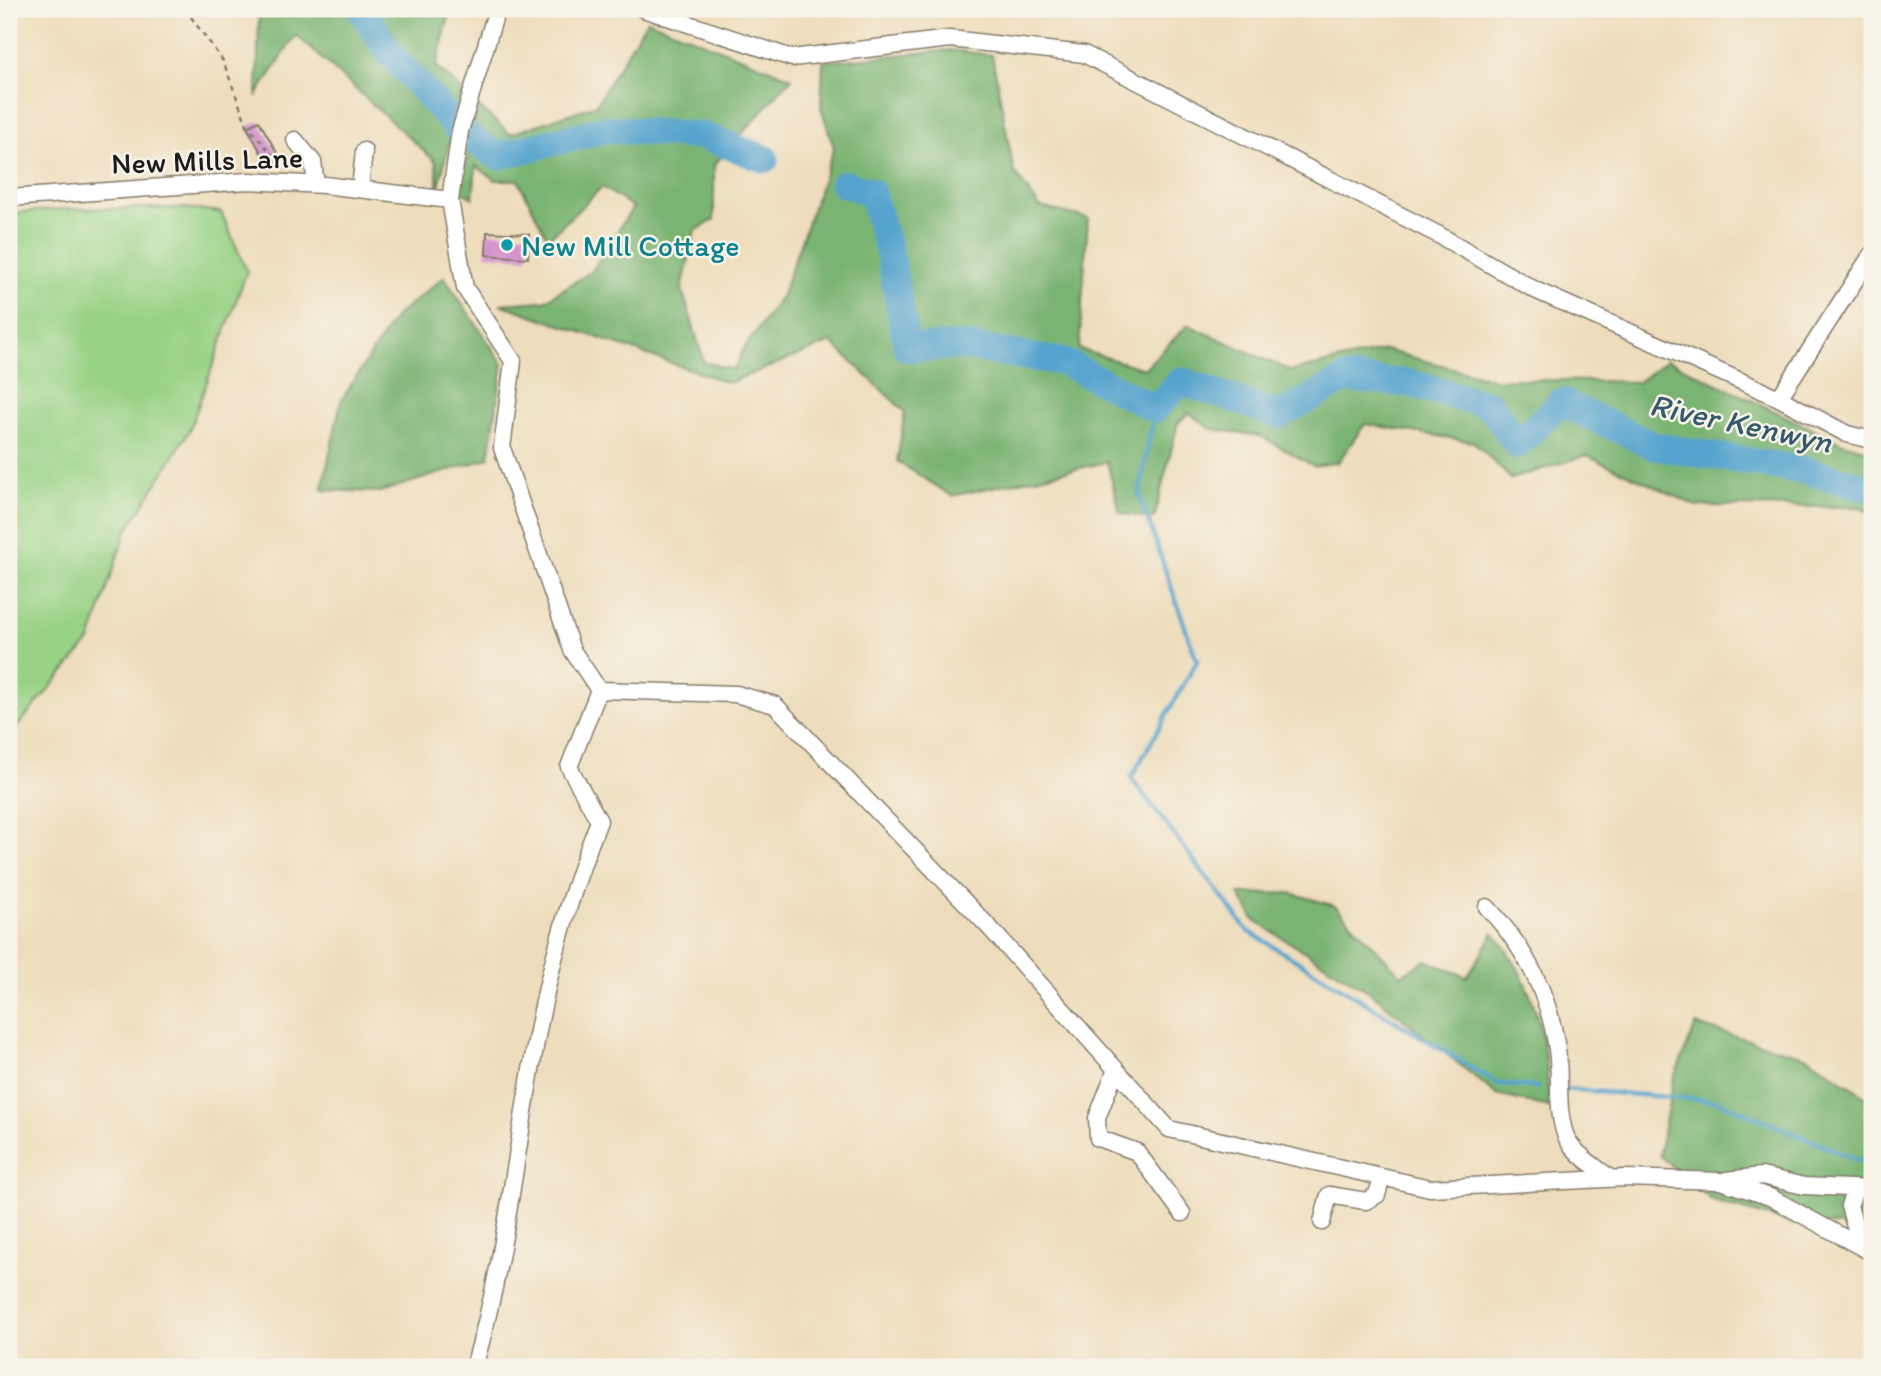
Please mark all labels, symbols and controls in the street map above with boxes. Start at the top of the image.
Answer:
street label: New Mills Lane [111,138,303,182]
place label: New Mill Cottage [521,227,740,264]
marker: New Mill Cottage [499,237,515,253]
water label: River Kenwyn [1646,385,1836,461]

